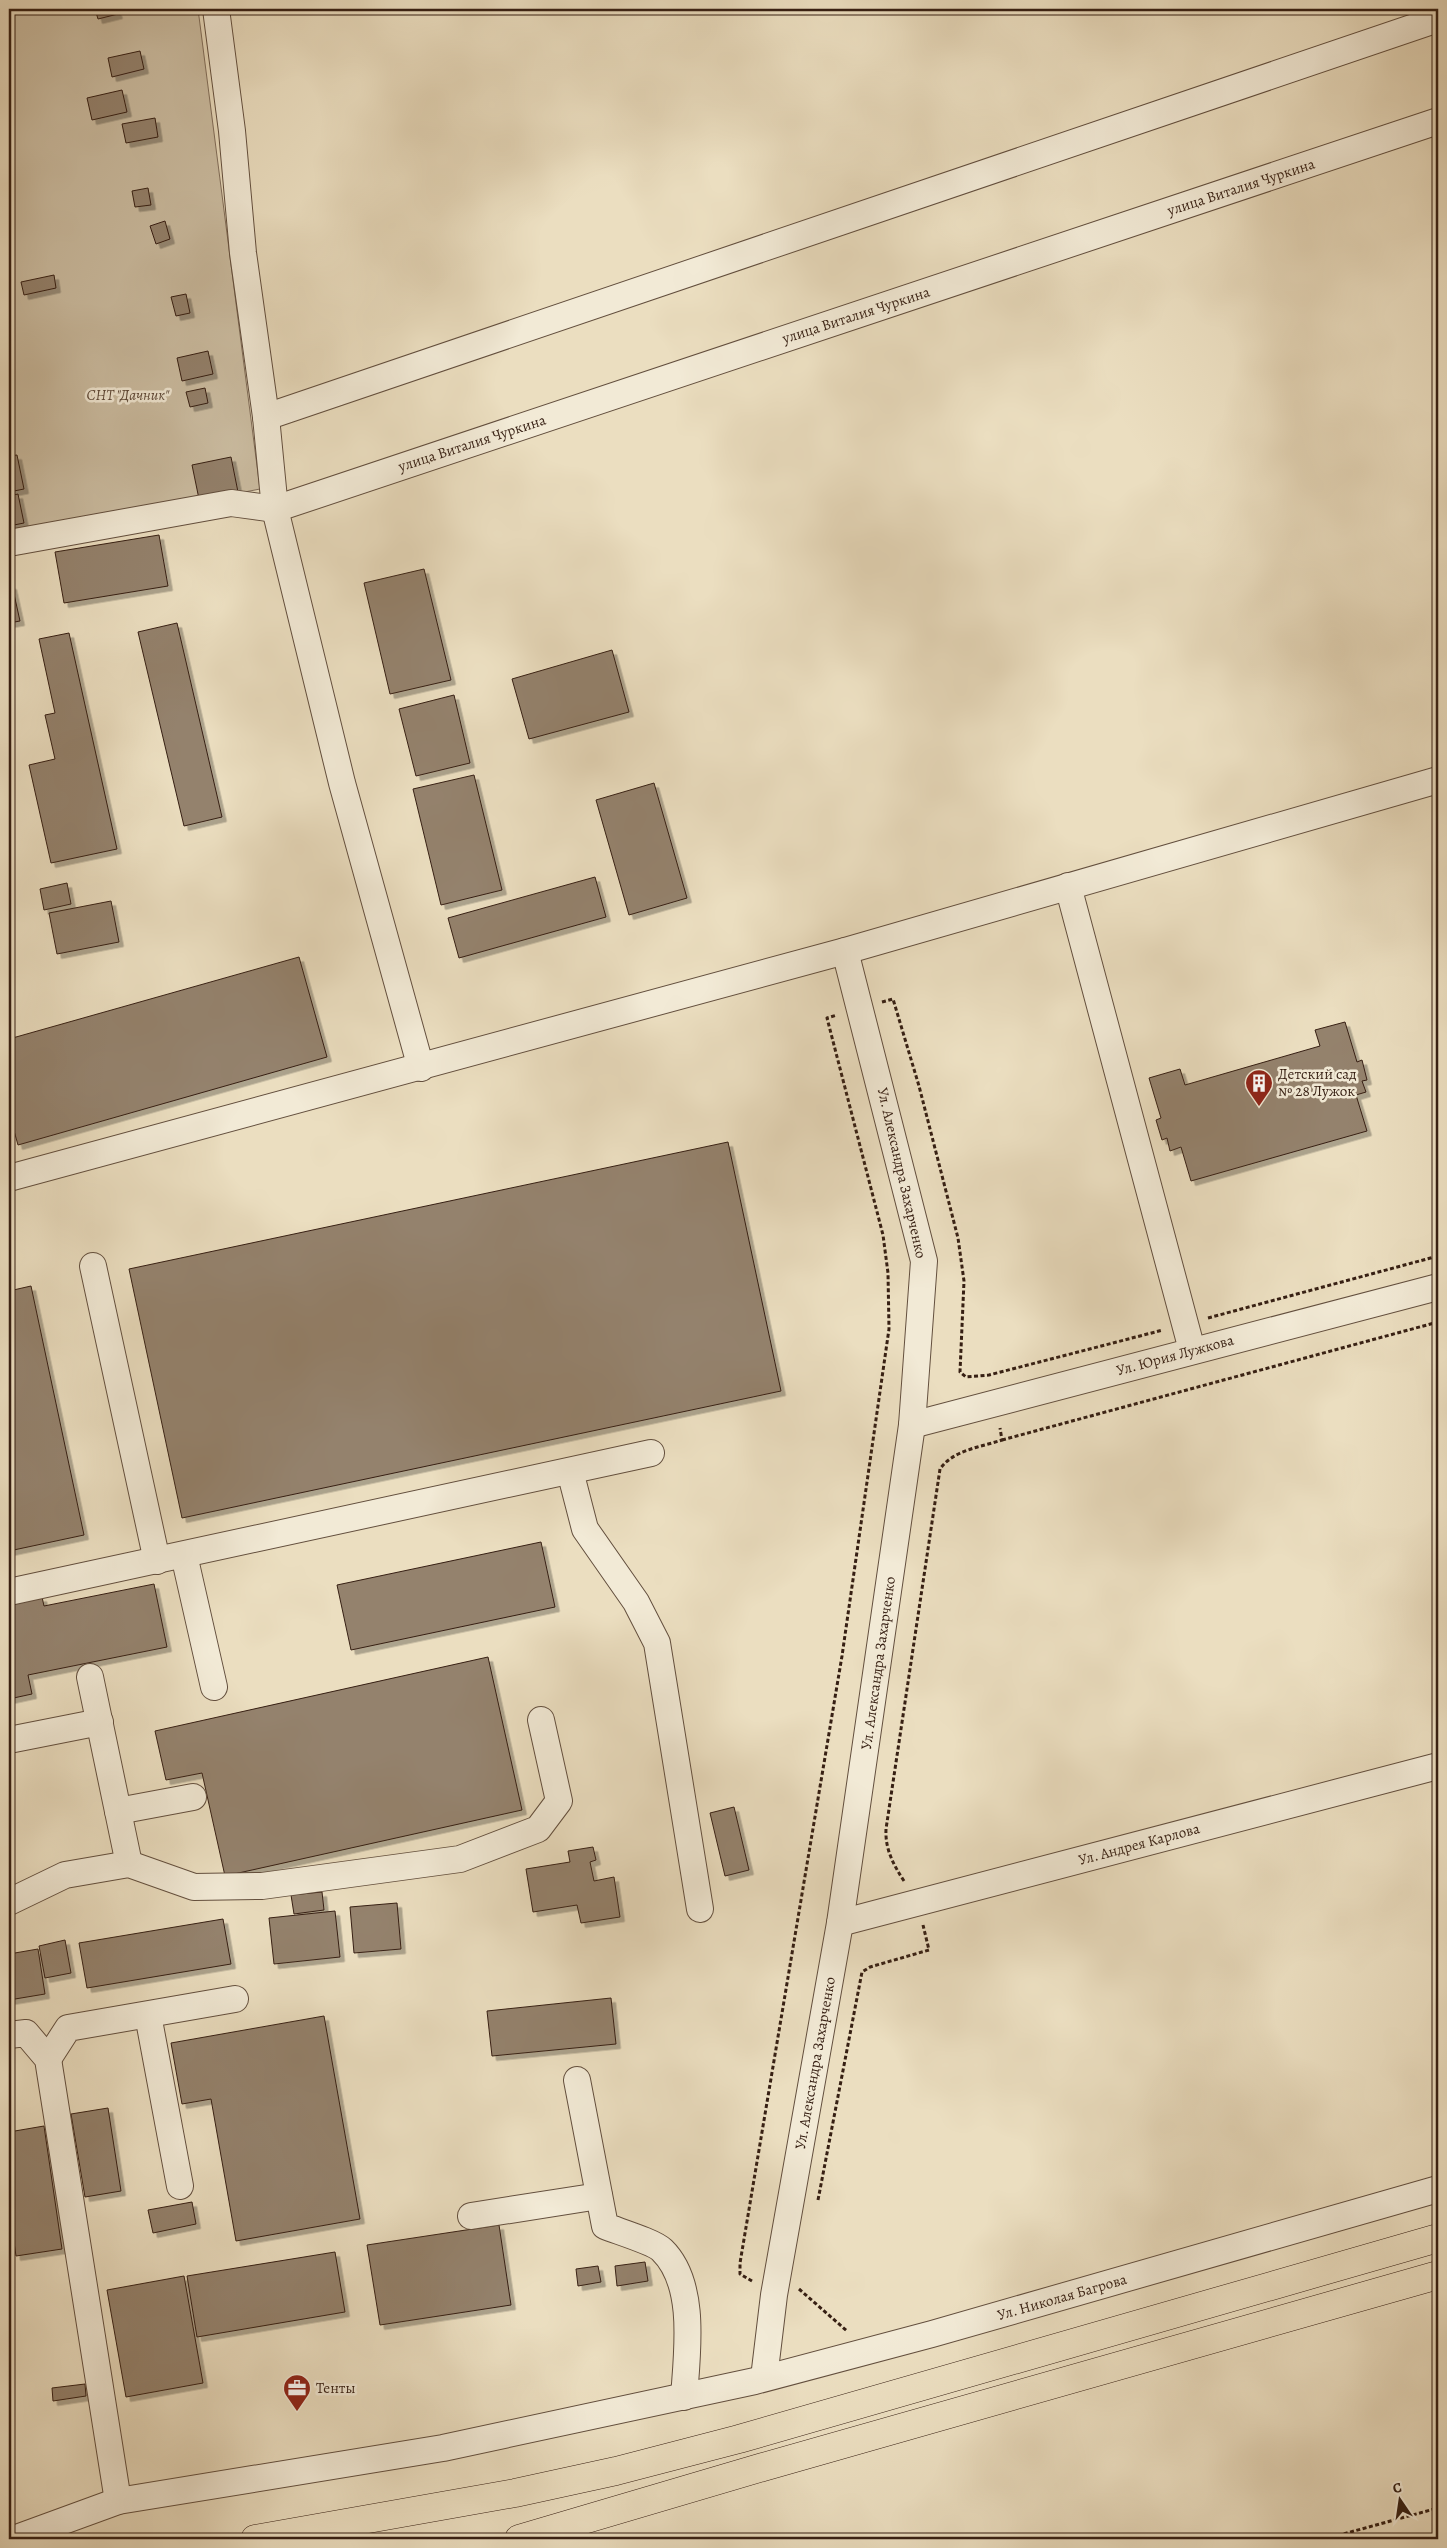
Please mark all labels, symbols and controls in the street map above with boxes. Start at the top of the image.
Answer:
street label: улица Виталия Чуркина [1164,154,1318,221]
street label: улица Виталия Чуркина [779,282,933,349]
park label: СНТ "Дачник" [87,385,170,405]
street label: улица Виталия Чуркина [395,410,549,477]
place label: Детский сад № 28 Лужок [1278,1064,1357,1101]
building icon: Детский сад № 28 Лужок [1244,1068,1274,1107]
street label: Ул. Александра Захарченко [873,1086,931,1260]
street label: Ул. Юрия Лужкова [1114,1330,1236,1380]
street label: Ул. Александра Захарченко [856,1575,900,1751]
street label: Ул. Андрея Карлова [1076,1818,1202,1870]
street label: Ул. Александра Захарченко [790,1975,840,2151]
street label: Ул. Николая Багрова [995,2269,1129,2325]
office icon: Тенты [282,2373,312,2412]
place label: Тенты [316,2378,356,2398]
north arrow [1374,2476,1424,2526]
text: С [1391,2478,1404,2498]

